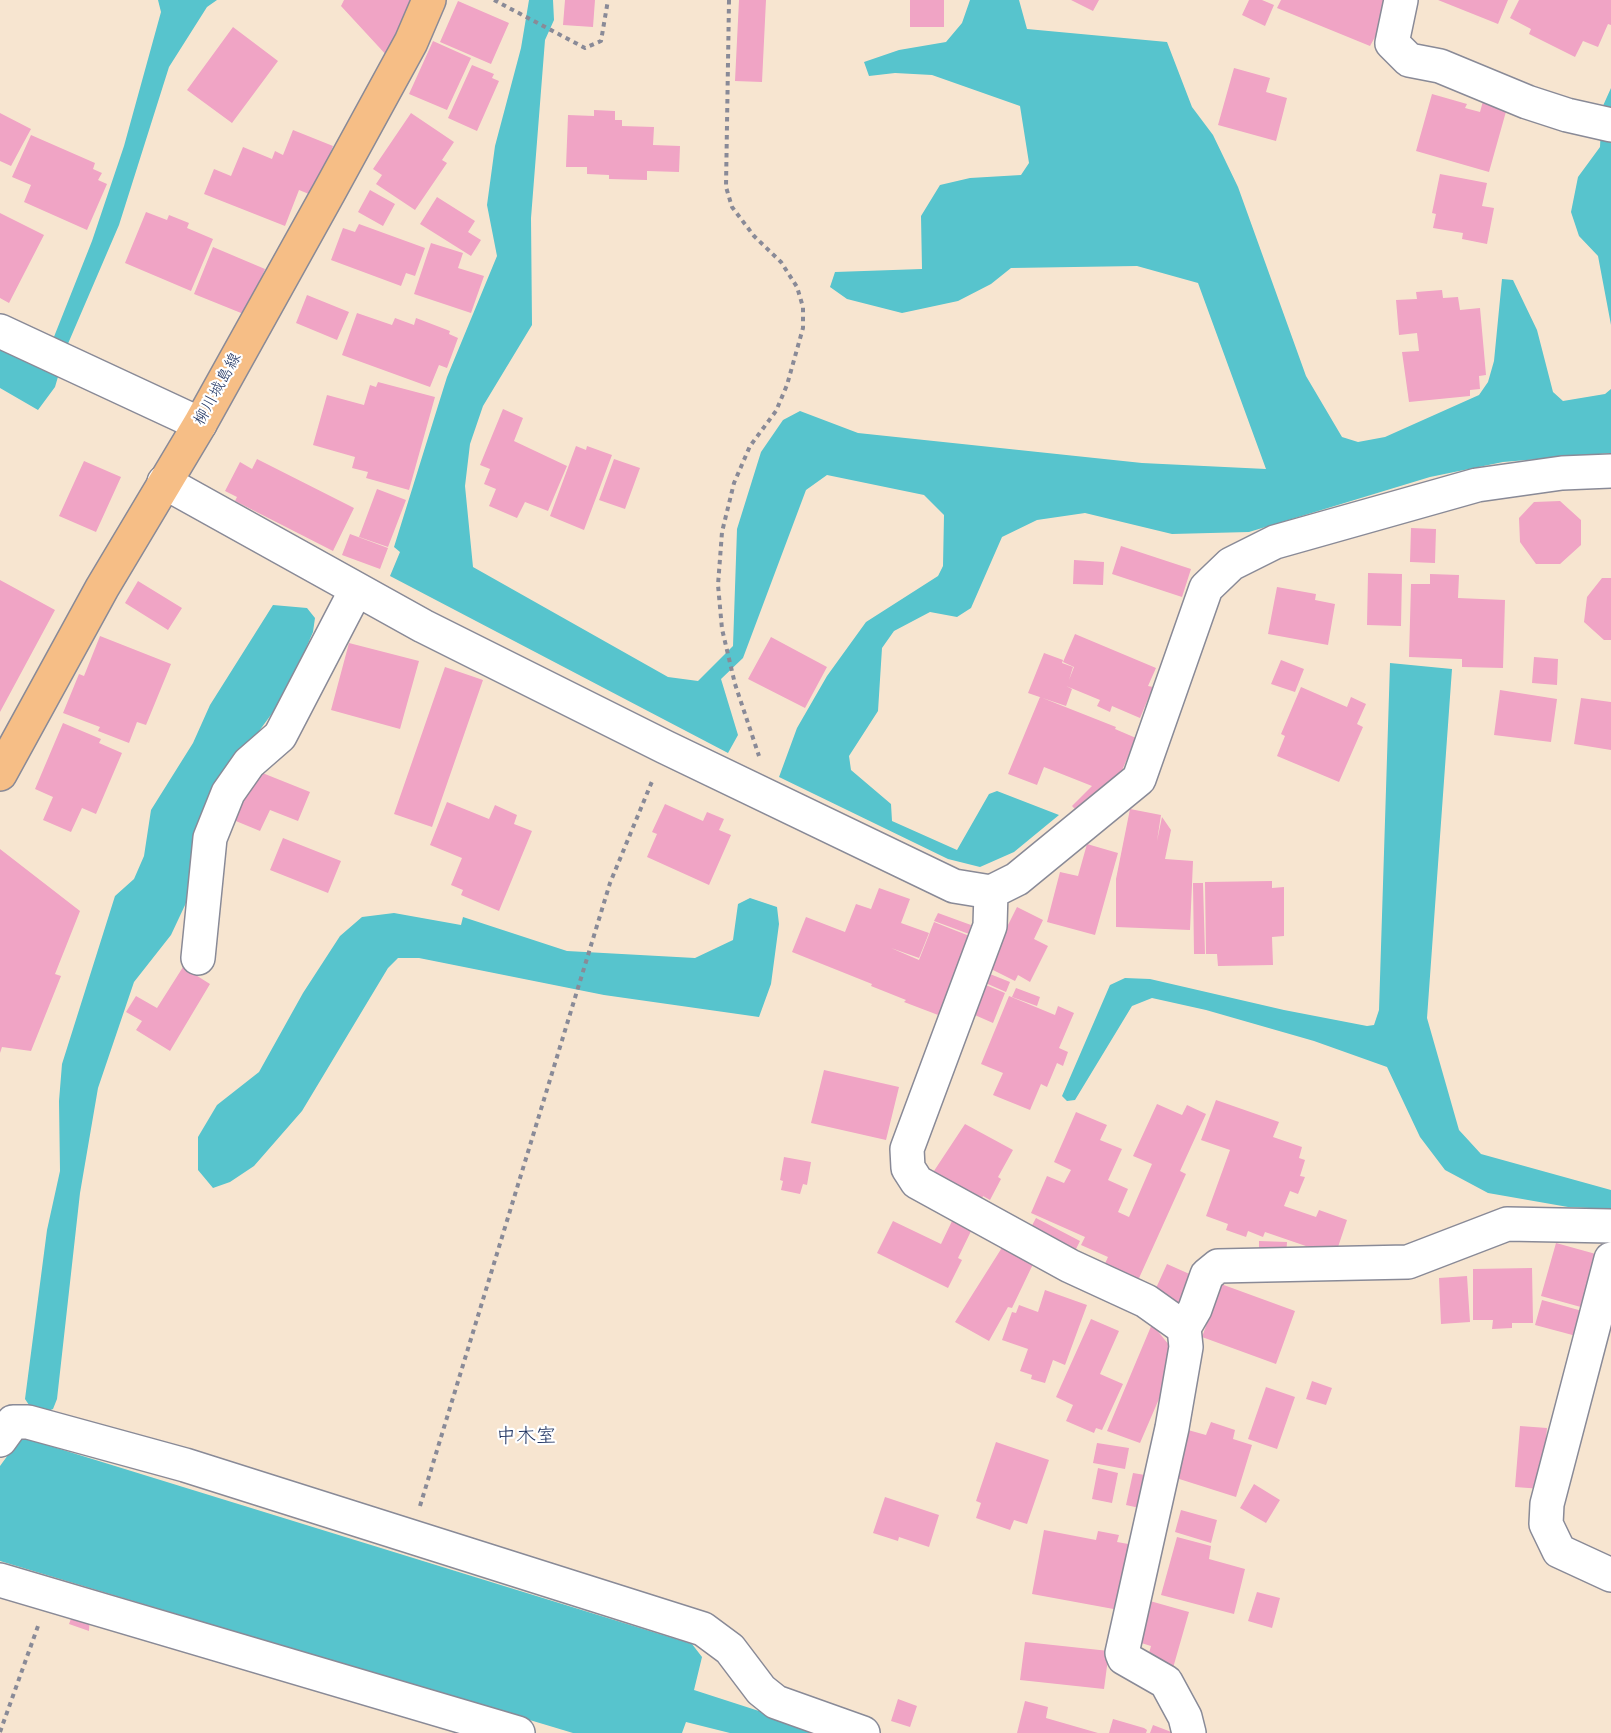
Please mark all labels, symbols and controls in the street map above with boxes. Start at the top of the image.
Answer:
street label: 柳川城島線 [191,350,247,430]
district label: 中木室 [496,1427,556,1451]

